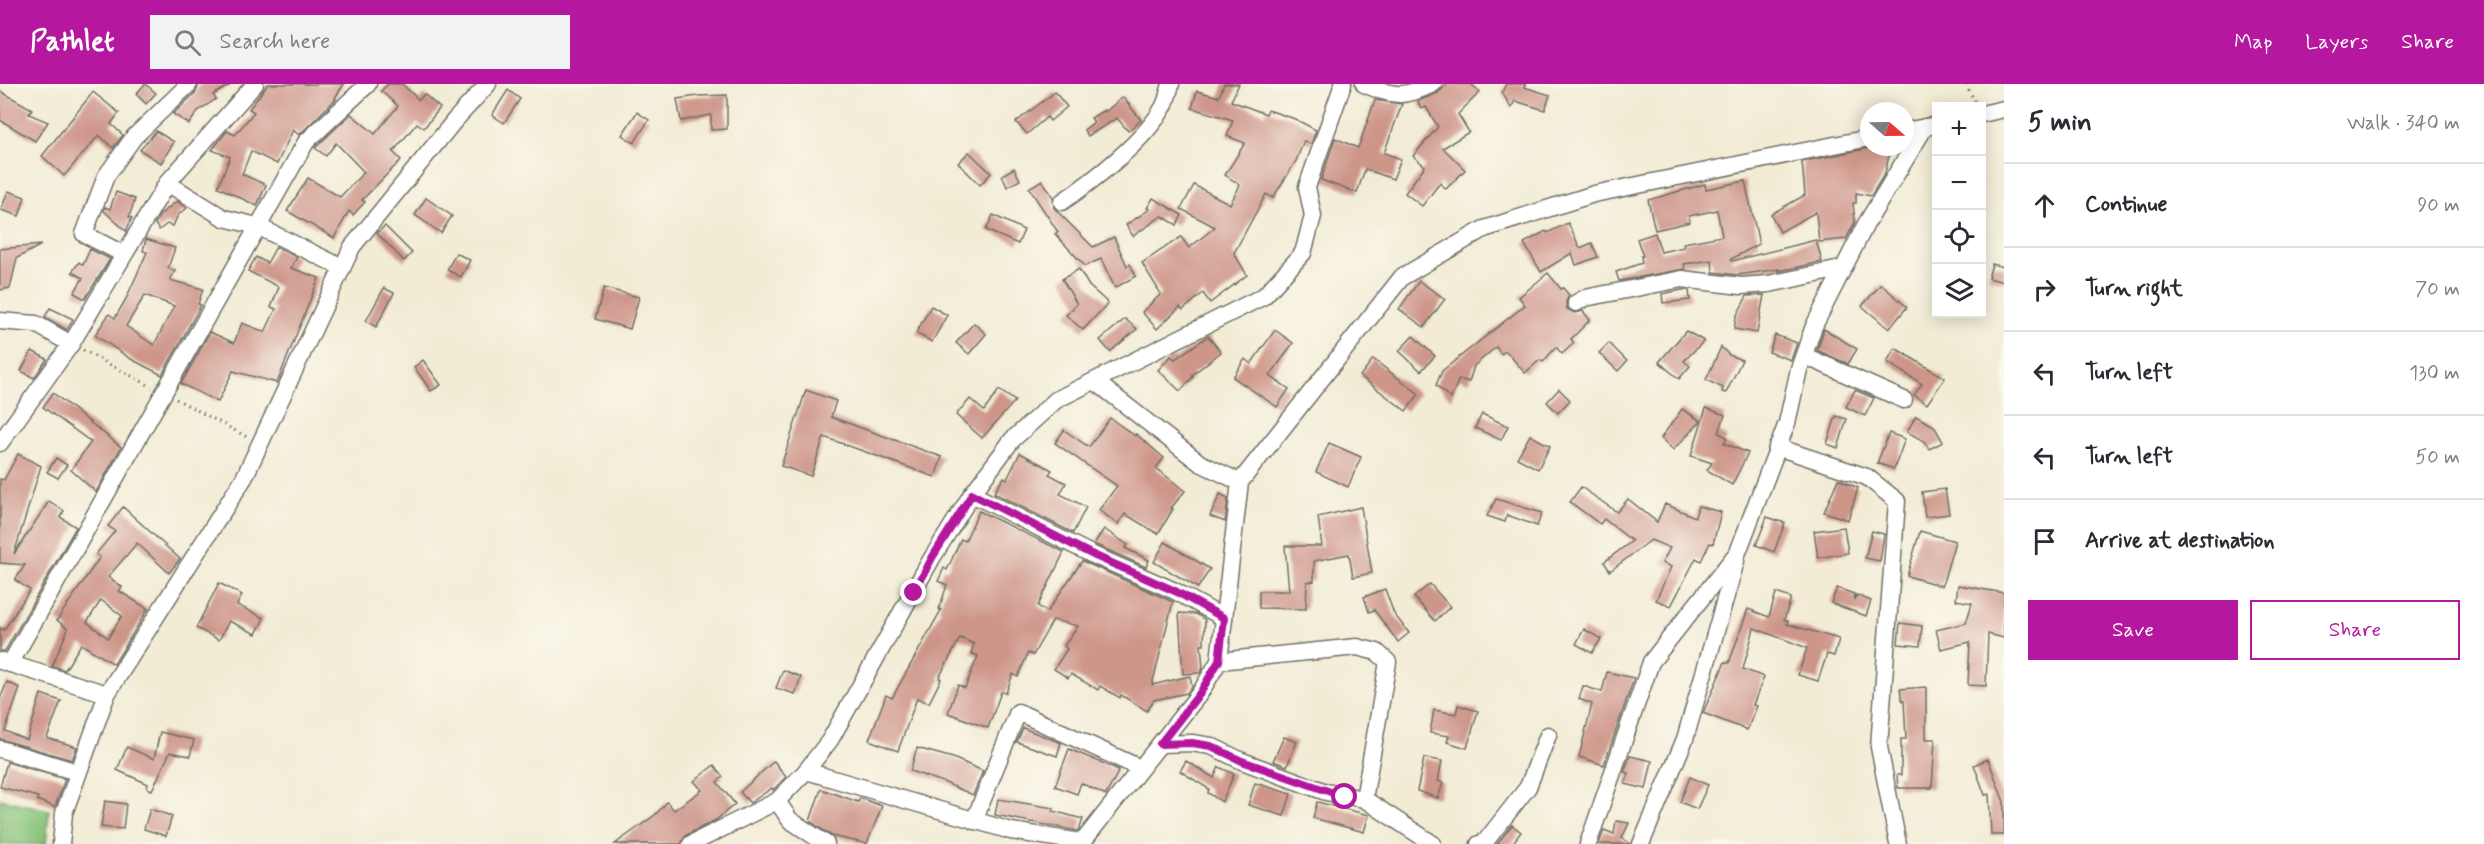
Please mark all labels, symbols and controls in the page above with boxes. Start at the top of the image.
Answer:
search box [150,15,570,69]
text: Pathlet [30,24,114,61]
icon: search [171,26,204,59]
text: Search here [219,28,330,56]
text: Map [2234,28,2272,56]
text: Layers [2305,28,2368,56]
text: Share [2401,28,2454,56]
north arrow [1860,102,1914,156]
map controls [1932,102,1986,318]
button: + [1932,102,1986,156]
text: 5 min [2028,106,2092,140]
text: Walk · 340 m [2347,110,2460,137]
button: − [1932,156,1986,210]
icon: ahead [2028,189,2061,222]
text: Continue [2085,191,2167,219]
text: 90 m [2417,192,2460,219]
button: locate [1932,210,1986,264]
button: layers [1932,264,1986,318]
icon: right [2028,273,2061,306]
text: Turn right [2085,275,2183,303]
text: 70 m [2415,276,2460,303]
icon: left [2028,357,2061,390]
text: Turn left [2085,359,2173,387]
text: 130 m [2409,360,2460,387]
icon: left [2028,441,2061,474]
text: Turn left [2085,443,2173,471]
text: 50 m [2415,444,2460,471]
icon: arrive [2028,525,2061,558]
text: Arrive at destination [2085,527,2275,555]
route end [900,579,926,605]
button: Save [2028,600,2238,660]
button: Share [2250,600,2460,660]
route start [1331,783,1357,809]

